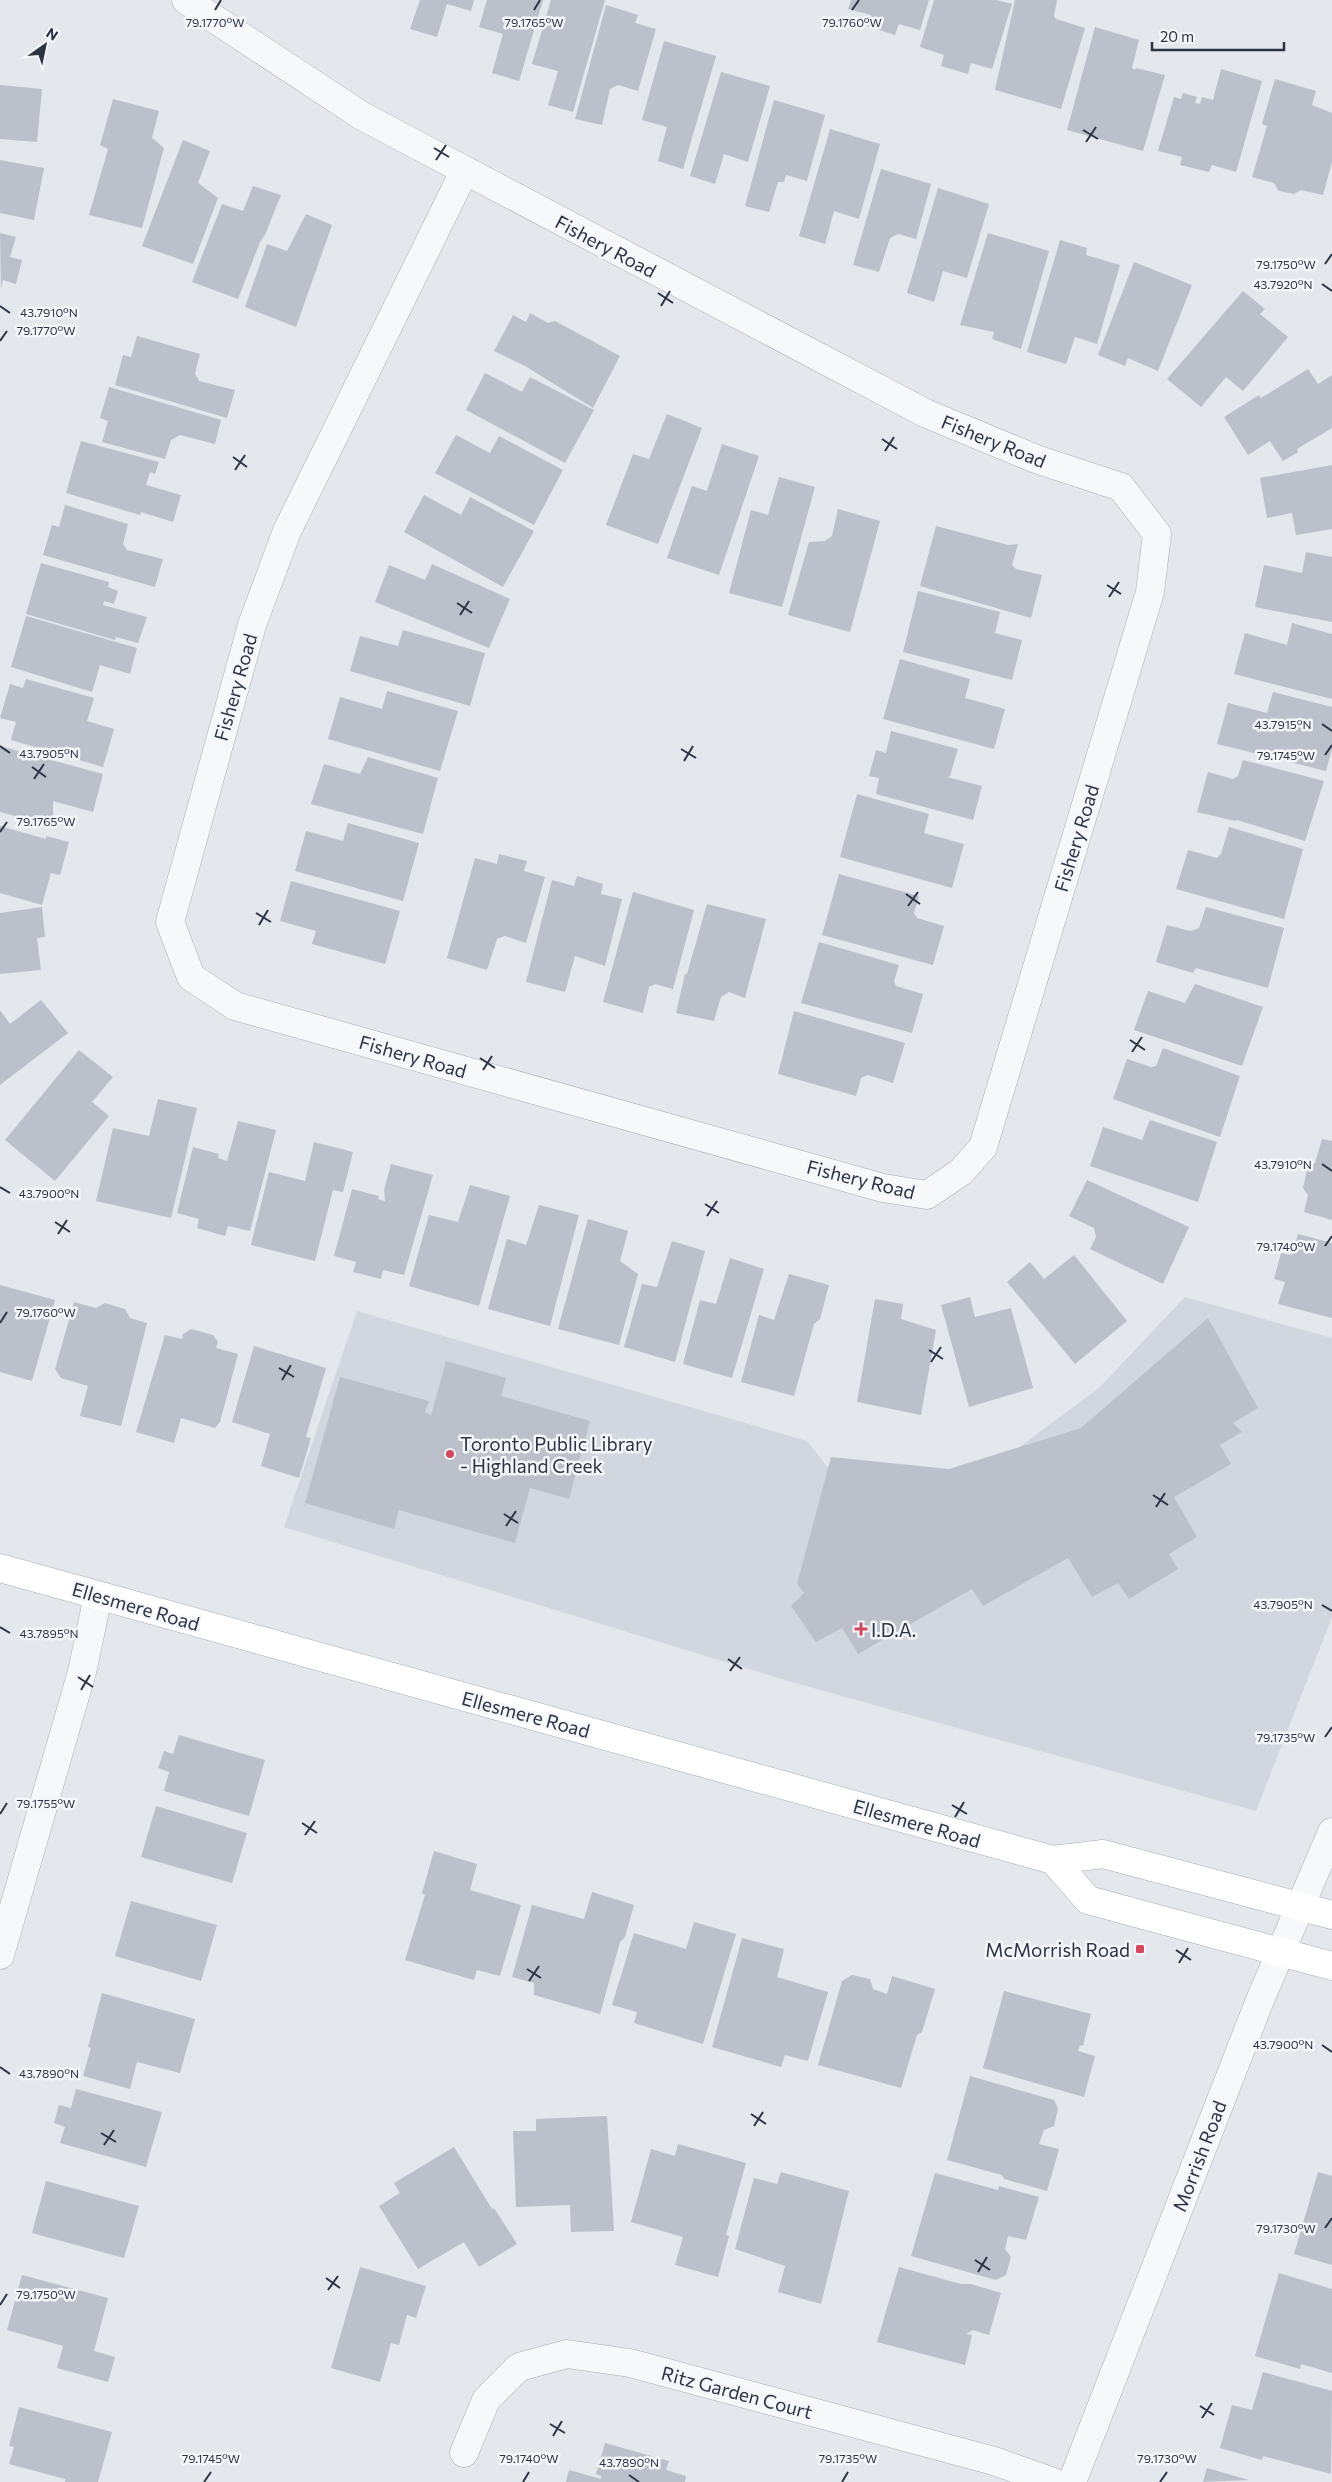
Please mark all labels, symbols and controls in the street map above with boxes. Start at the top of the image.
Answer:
text: 79.1770°W [186,15,244,29]
text: 79.1765°W [505,15,563,29]
text: 79.1760°W [822,15,882,29]
north arrow [20,20,70,70]
scale bar [1152,20,1284,52]
text: N [43,24,61,44]
text: 20 m [1160,27,1194,45]
street label: Fishery Road [552,210,660,282]
text: 79.1750°W [1256,257,1316,271]
text: 43.7920°N [1253,277,1313,291]
text: 43.7910°N [20,305,78,319]
text: 79.1770°W [17,323,75,337]
street label: Fishery Road [938,410,1050,472]
street label: Fishery Road [209,631,261,743]
text: 43.7915°N [1255,717,1311,731]
text: 43.7905°N [19,746,79,760]
text: 79.1745°W [1257,748,1315,762]
street label: Fishery Road [1049,782,1103,894]
text: 79.1765°W [17,814,75,828]
street label: Fishery Road [357,1030,469,1082]
street label: Fishery Road [804,1154,918,1204]
text: 43.7910°N [1254,1157,1312,1171]
text: 43.7900°N [19,1186,79,1200]
text: 79.1740°W [1257,1239,1315,1253]
text: 79.1760°W [16,1305,76,1319]
place label: Toronto Public Library - Highland Creek [460,1432,653,1477]
marker: Toronto Public Library - Highland Creek [444,1448,456,1460]
street label: Ellesmere Road [70,1577,202,1635]
text: 43.7905°N [1253,1597,1313,1611]
place label: I.D.A. [871,1618,916,1641]
marker: I.D.A. [855,1623,867,1635]
text: 43.7895°N [19,1626,79,1640]
street label: Ellesmere Road [460,1686,592,1742]
text: 79.1735°W [1257,1730,1315,1744]
street label: Ellesmere Road [851,1794,983,1852]
text: 79.1755°W [17,1796,75,1810]
place label: McMorrish Road [985,1938,1130,1961]
marker: McMorrish Road [1134,1943,1146,1955]
text: 43.7900°N [1253,2037,1313,2051]
text: 43.7890°N [19,2066,79,2080]
street label: Morrish Road [1167,2097,1231,2215]
text: 79.1730°W [1256,2221,1316,2235]
text: 79.1750°W [16,2287,76,2301]
street label: Ritz Garden Court [659,2361,815,2423]
text: 79.1745°W [182,2451,240,2465]
text: 79.1740°W [500,2451,558,2465]
text: 79.1735°W [819,2451,877,2465]
text: 79.1730°W [1137,2451,1197,2465]
text: 43.7890°N [599,2455,659,2469]

